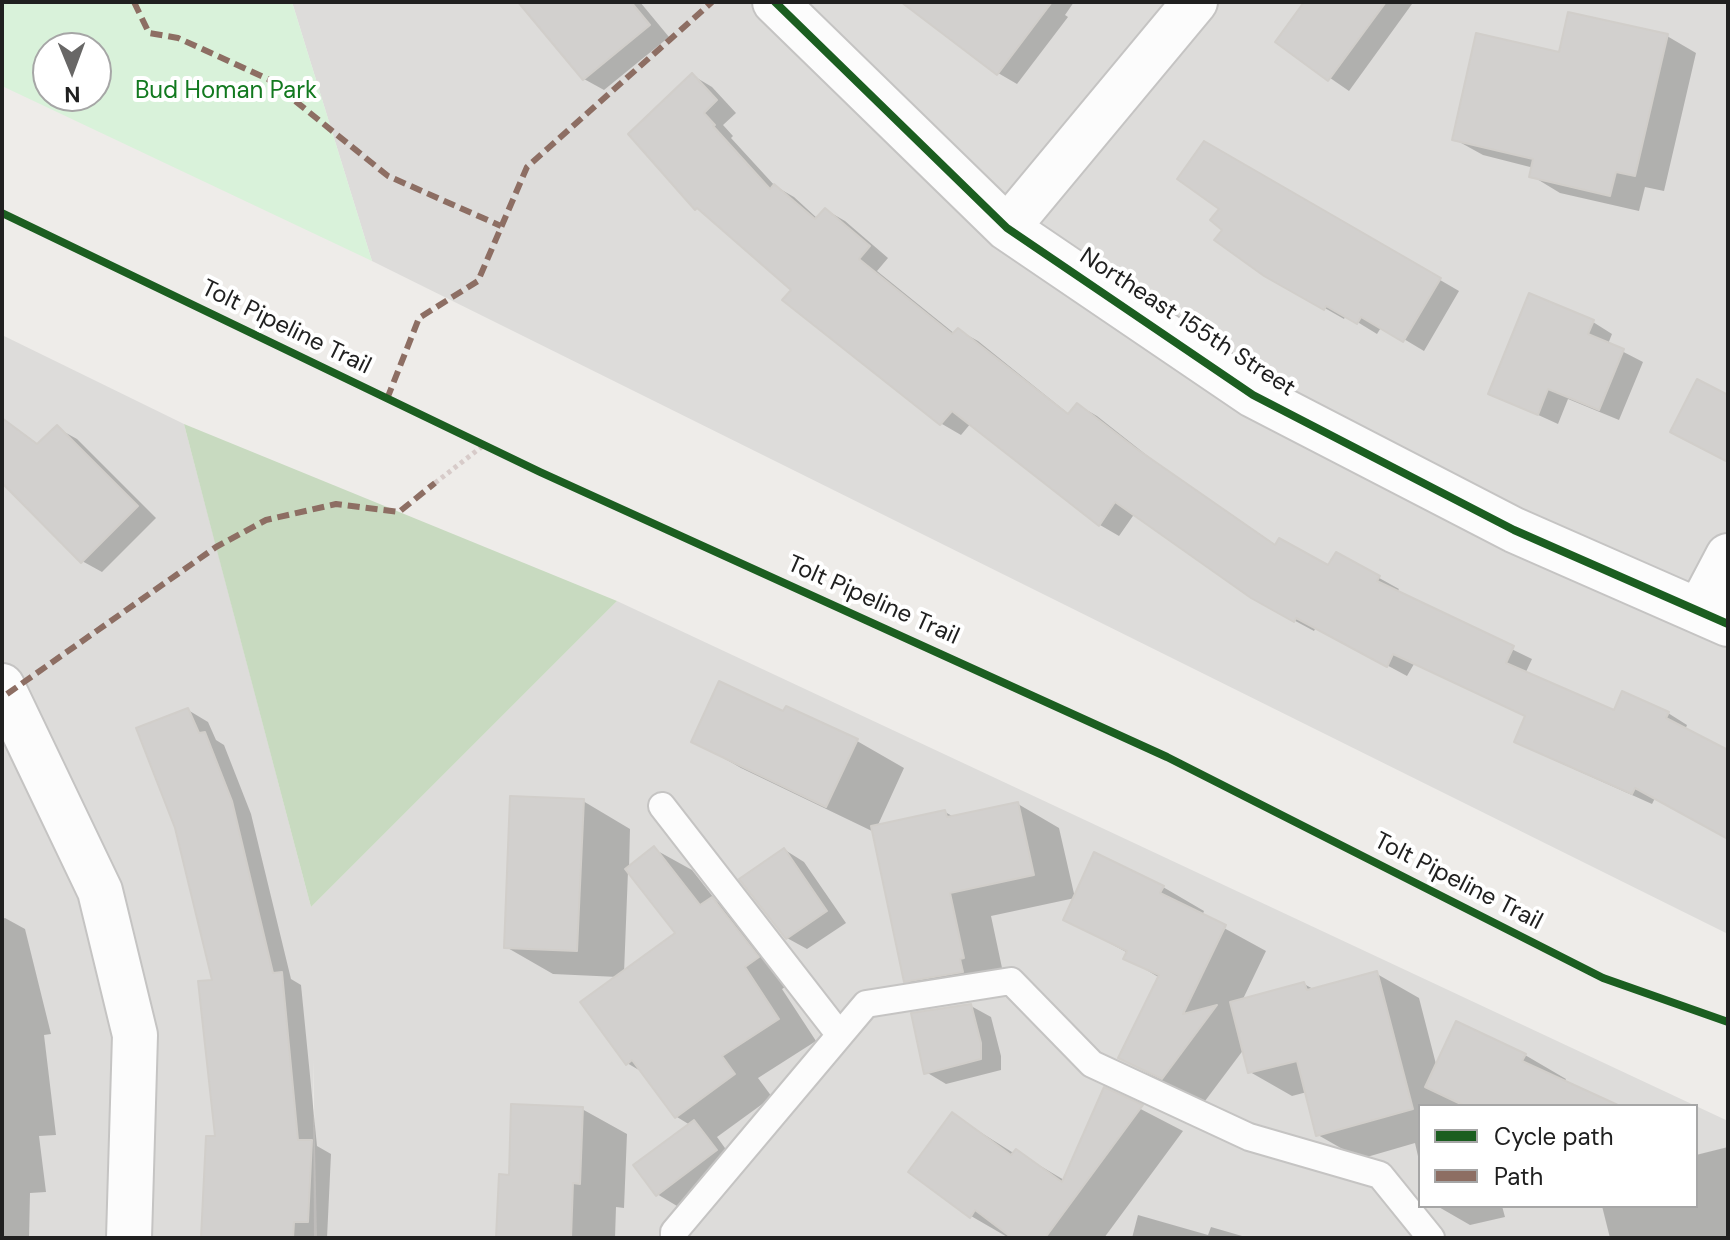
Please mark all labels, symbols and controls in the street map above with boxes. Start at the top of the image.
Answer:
north arrow [32,32,112,112]
park label: Bud Homan Park [135,78,317,106]
text: N [64,80,81,109]
street label: Northeast 155th Street [1074,242,1300,404]
street label: Tolt Pipeline Trail [197,274,375,382]
street label: Tolt Pipeline Trail [783,550,963,652]
street label: Tolt Pipeline Trail [1369,827,1547,937]
legend [1418,1104,1698,1208]
text: Cycle path [1494,1121,1613,1152]
text: Path [1494,1161,1543,1192]

